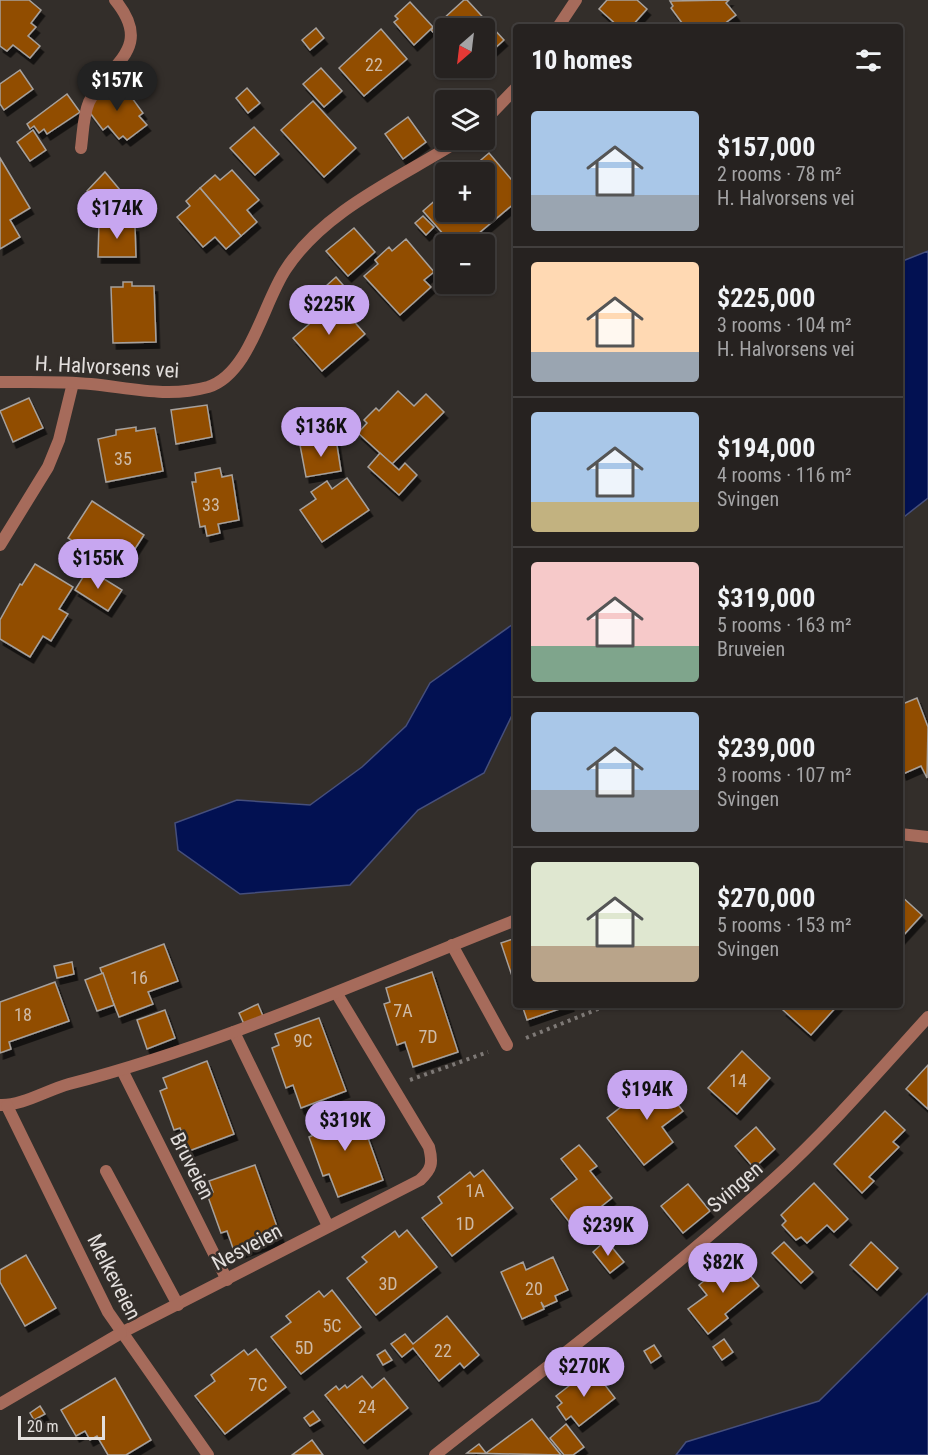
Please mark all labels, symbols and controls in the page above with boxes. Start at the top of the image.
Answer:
north arrow [435,18,495,78]
map controls [435,18,495,294]
icon: filters [852,44,885,77]
text: 10 homes [531,45,633,75]
house number: 22 [365,54,383,75]
pin: $157K [75,61,159,112]
text: $157K [91,68,143,92]
button: layers [435,90,495,150]
text: $157,000 [717,132,815,162]
icon: home [579,135,651,207]
button: + [435,162,495,222]
text: 2 rooms · 78 m² [717,162,842,186]
text: H. Halvorsens vei [717,186,855,210]
pin: $174K [75,189,159,240]
text: $174K [91,196,143,220]
button: − [435,234,495,294]
text: $225,000 [717,283,815,313]
pin: $225K [287,285,371,336]
icon: home [579,286,651,358]
text: $225K [303,292,355,316]
text: 3 rooms · 104 m² [717,313,852,337]
text: H. Halvorsens vei [717,337,855,361]
street label: H. Halvorsens vei [34,351,180,383]
pin: $136K [279,407,363,458]
text: $136K [295,414,347,438]
text: $194,000 [717,433,815,463]
icon: home [579,436,651,508]
house number: 35 [114,448,132,469]
text: 4 rooms · 116 m² [717,463,852,487]
text: Svingen [717,487,779,511]
house number: 33 [202,494,220,515]
pin: $155K [56,539,140,590]
text: $155K [72,546,124,570]
text: $319,000 [717,583,815,613]
icon: home [579,586,651,658]
text: 5 rooms · 163 m² [717,613,852,637]
text: Bruveien [717,637,785,661]
text: $239,000 [717,733,815,763]
icon: home [579,736,651,808]
text: 3 rooms · 107 m² [717,763,852,787]
text: Svingen [717,787,779,811]
text: $270,000 [717,883,815,913]
icon: home [579,886,651,958]
text: 5 rooms · 153 m² [717,913,852,937]
text: Svingen [717,937,779,961]
house number: 16 [130,967,148,988]
house number: 7A [393,1000,413,1021]
house number: 18 [14,1004,32,1025]
house number: 7D [418,1026,438,1047]
house number: 9C [293,1030,313,1051]
pin: $194K [605,1070,689,1121]
house number: 14 [729,1070,747,1091]
text: $194K [621,1077,673,1101]
pin: $319K [303,1101,387,1152]
text: $319K [319,1108,371,1132]
street label: Bruveien [165,1129,219,1203]
street label: Svingen [703,1157,767,1217]
house number: 1A [465,1180,485,1201]
pin: $239K [566,1206,650,1257]
house number: 1D [455,1213,475,1234]
text: $239K [582,1213,634,1237]
street label: Nesveien [208,1219,286,1275]
street label: Melkeveien [82,1230,146,1324]
pin: $82K [687,1243,759,1294]
text: $82K [702,1250,744,1274]
house number: 3D [378,1273,398,1294]
house number: 20 [525,1278,543,1299]
house number: 5C [322,1315,342,1336]
house number: 5D [294,1337,314,1358]
house number: 22 [434,1340,452,1361]
pin: $270K [542,1347,626,1398]
text: $270K [558,1354,610,1378]
house number: 7C [248,1374,268,1395]
house number: 24 [358,1396,376,1417]
scale bar [18,1413,105,1440]
text: 20 m [27,1417,59,1436]

